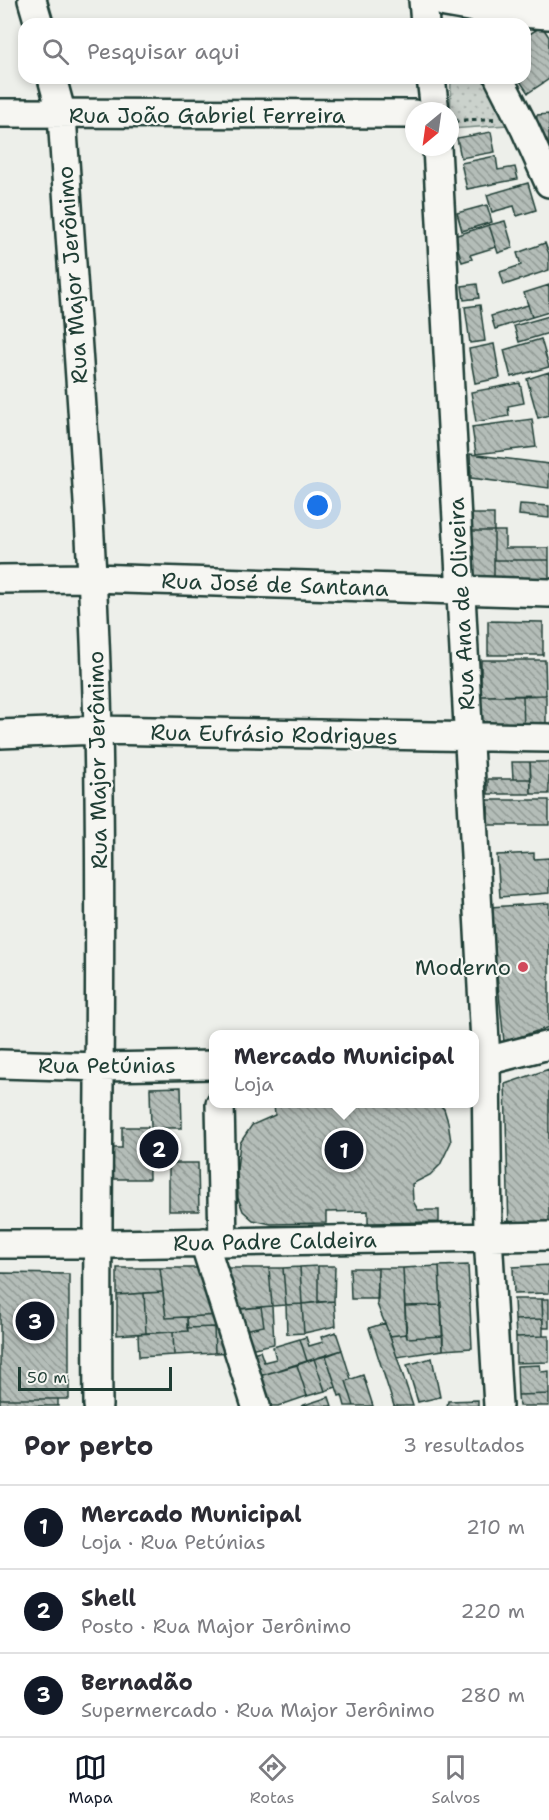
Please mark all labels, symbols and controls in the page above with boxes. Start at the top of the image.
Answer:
search box [18,18,531,84]
icon: search [39,35,72,68]
text: Pesquisar aqui [87,37,240,66]
street label: Rua João Gabriel Ferreira [69,101,346,130]
north arrow [405,102,459,156]
street label: Rua Major Jerônimo [50,165,95,385]
your location [303,491,332,520]
street label: Rua Ana de Oliveira [441,496,482,711]
street label: Rua José de Santana [161,566,389,603]
street label: Rua Major Jerônimo [81,651,114,869]
street label: Rua Eufrásio Rodrigues [150,718,398,751]
place label: Moderno [415,953,511,982]
marker: Moderno [516,960,530,974]
popup [209,1030,479,1108]
text: Mercado Municipal [234,1042,454,1071]
street label: Rua Petúnias [38,1051,176,1080]
text: Loja [234,1071,274,1097]
pin: 2 [140,1126,178,1172]
pin: 1 [324,1128,364,1172]
street label: Rua Padre Caldeira [173,1225,377,1258]
pin: 3 [15,1298,54,1344]
scale bar [18,1364,172,1392]
text: 50 m [27,1367,67,1388]
text: Por perto [24,1428,153,1463]
text: 3 resultados [403,1432,525,1458]
text: Mercado Municipal [81,1500,302,1529]
text: 1 [39,1514,48,1540]
text: 210 m [466,1514,525,1540]
text: Loja · Rua Petúnias [81,1529,266,1555]
text: Shell [81,1584,136,1613]
text: 2 [37,1598,51,1624]
text: 220 m [461,1598,525,1624]
text: Posto · Rua Major Jerônimo [81,1613,351,1639]
text: Bernadão [81,1668,193,1697]
text: 3 [37,1682,51,1708]
text: 280 m [460,1682,525,1708]
text: Supermercado · Rua Major Jerônimo [81,1697,435,1723]
tab: Mapa [69,1751,113,1808]
tab: Rotas [250,1751,294,1808]
tab: Salvos [432,1751,480,1808]

